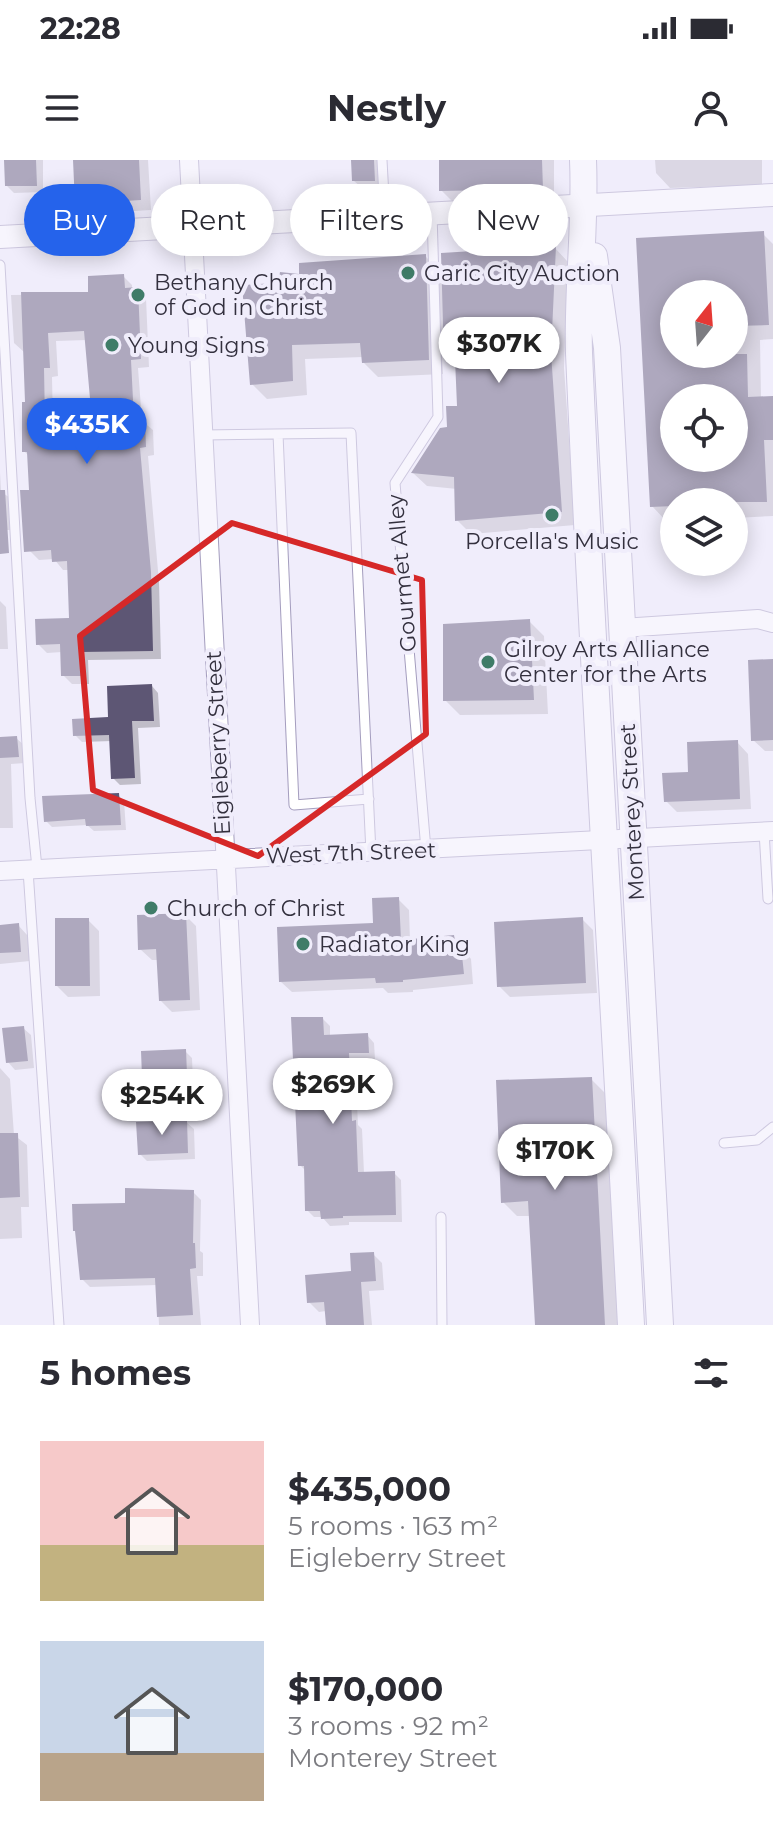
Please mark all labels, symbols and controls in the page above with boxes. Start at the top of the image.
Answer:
text: 22:28 [40,10,121,47]
icon: menu [40,86,84,130]
text: Nestly [327,86,446,130]
icon: person [689,86,733,130]
chip: Buy [24,184,135,256]
chip: Rent [151,184,274,256]
chip: Filters [290,184,432,256]
chip: New [448,184,568,256]
place label: Garic City Auction [424,260,620,287]
marker: Garic City Auction [399,264,417,282]
place label: Bethany Church of God in Christ [154,269,334,321]
north arrow [660,280,748,368]
map controls [660,280,748,576]
marker: Bethany Church of God in Christ [129,286,147,304]
pin: $307K [443,317,555,385]
text: $307K [457,327,541,359]
place label: Young Signs [128,332,265,359]
marker: Young Signs [103,336,121,354]
button: locate [660,384,748,472]
pin: $435K [31,398,143,466]
text: $435K [45,408,129,440]
button: layers [660,488,748,576]
street label: Gourmet Alley [382,493,422,653]
marker: Porcella's Music [543,506,561,524]
place label: Porcella's Music [465,528,639,555]
place label: Gilroy Arts Alliance Center for the Arts [504,636,710,688]
street label: Eigleberry Street [200,650,236,836]
marker: Gilroy Arts Alliance Center for the Arts [479,653,497,671]
street label: Monterey Street [614,723,650,901]
street label: West 7th Street [265,837,437,869]
place label: Church of Christ [167,895,345,922]
marker: Church of Christ [142,899,160,917]
place label: Radiator King [319,931,470,958]
marker: Radiator King [294,935,312,953]
pin: $269K [277,1058,389,1126]
text: $269K [291,1068,375,1100]
pin: $254K [106,1069,218,1137]
text: $254K [120,1079,204,1111]
pin: $170K [499,1124,611,1192]
text: $170K [515,1134,595,1166]
icon: filters [689,1351,733,1395]
text: 5 homes [40,1352,191,1394]
text: $435,000 [288,1468,451,1510]
icon: home [104,1473,200,1569]
text: 5 rooms · 163 m² [288,1510,498,1542]
text: Eigleberry Street [288,1542,506,1574]
text: $170,000 [288,1668,443,1710]
icon: home [104,1673,200,1769]
text: 3 rooms · 92 m² [288,1710,489,1742]
text: Monterey Street [288,1742,498,1774]

